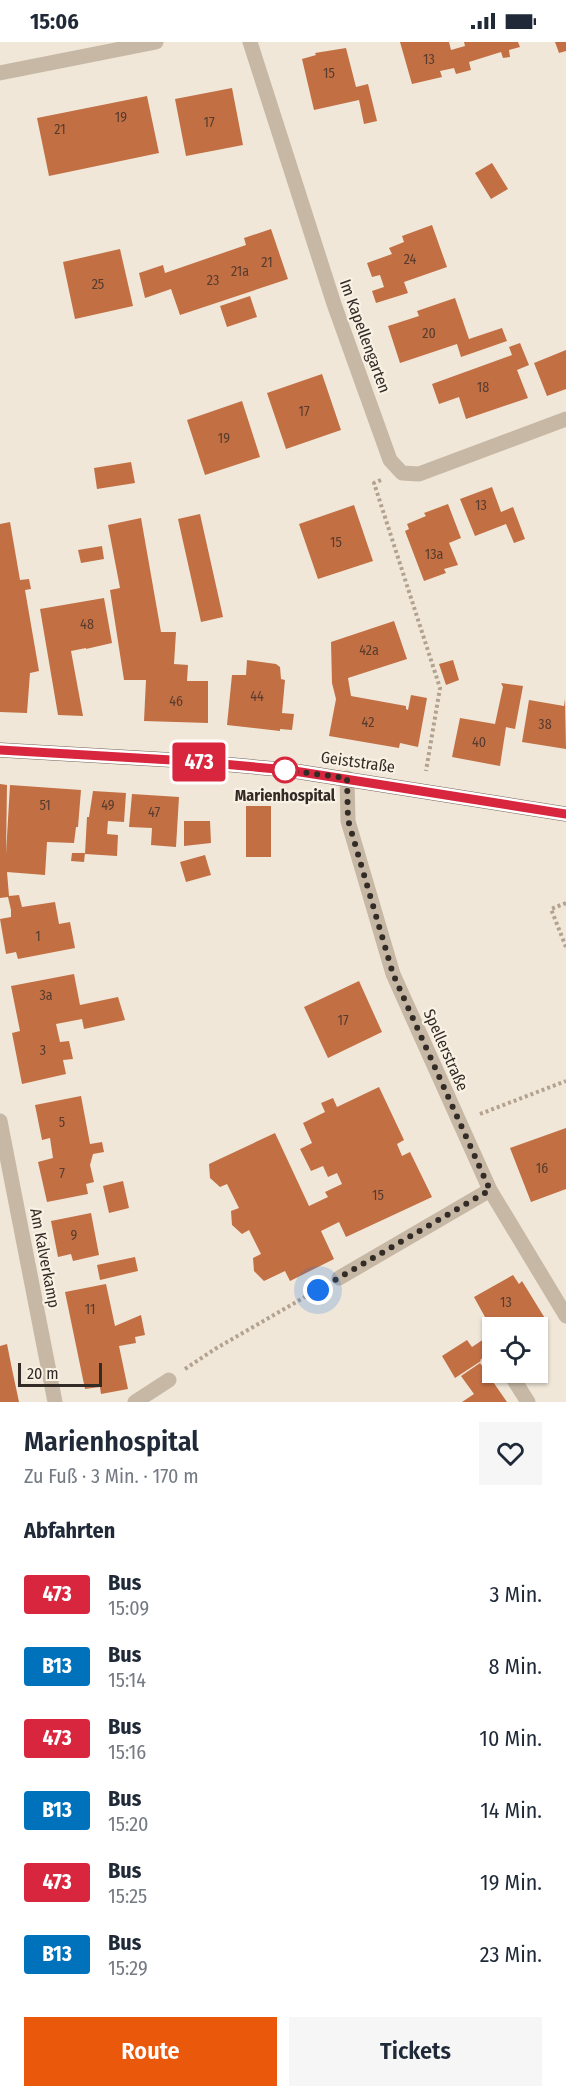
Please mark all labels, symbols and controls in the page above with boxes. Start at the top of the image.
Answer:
text: 15:06 [30,8,79,35]
house number: 13 [423,51,435,68]
house number: 15 [323,65,335,82]
house number: 19 [115,109,127,126]
house number: 17 [203,114,215,131]
house number: 21 [54,121,66,138]
house number: 24 [404,251,417,268]
house number: 21 [261,254,273,271]
house number: 21a [231,263,249,280]
house number: 23 [207,272,219,289]
house number: 25 [92,276,104,293]
street label: Im Kapellengarten [336,277,394,395]
house number: 20 [422,325,436,342]
house number: 18 [477,379,489,396]
house number: 17 [298,403,310,420]
house number: 19 [218,430,230,447]
house number: 13 [475,497,487,514]
house number: 15 [330,534,342,551]
house number: 13a [425,546,443,563]
house number: 48 [80,616,94,633]
house number: 42a [359,642,379,659]
house number: 44 [250,688,264,705]
house number: 46 [169,693,183,710]
house number: 42 [362,714,374,731]
house number: 38 [538,716,552,733]
house number: 40 [472,734,486,751]
line badge: 473 [164,742,234,782]
street label: Geiststraße [320,747,396,777]
text: 473 [184,749,214,775]
marker: Marienhospital [272,757,298,783]
place label: Marienhospital [235,786,336,805]
house number: 51 [39,797,51,814]
house number: 49 [101,797,115,814]
house number: 47 [148,804,160,821]
house number: 1 [35,928,41,945]
house number: 3a [39,987,53,1004]
street label: Spellerstraße [420,1006,472,1094]
house number: 17 [337,1012,349,1029]
house number: 3 [40,1042,46,1059]
house number: 5 [59,1114,65,1131]
house number: 16 [536,1160,548,1177]
house number: 7 [59,1165,65,1182]
house number: 15 [372,1187,384,1204]
street label: Am Kalverkamp [26,1207,64,1309]
house number: 9 [71,1227,78,1244]
your location [303,1275,333,1305]
house number: 13 [500,1294,512,1311]
house number: 11 [85,1301,95,1318]
map controls [482,1317,548,1383]
button: locate [482,1317,548,1383]
scale bar [18,1360,102,1388]
text: 20 m [27,1364,58,1383]
button: heart [479,1422,542,1485]
text: Marienhospital [24,1425,199,1458]
text: Zu Fuß · 3 Min. · 170 m [24,1464,199,1488]
text: Abfahrten [24,1517,115,1544]
text: Bus [108,1569,141,1596]
text: 473 [42,1581,72,1607]
text: 3 Min. [489,1581,542,1608]
text: 15:09 [108,1596,149,1620]
text: Bus [108,1641,141,1668]
text: B13 [42,1653,72,1679]
text: 8 Min. [488,1653,542,1680]
text: 15:14 [108,1668,146,1692]
text: Bus [108,1713,141,1740]
text: 473 [42,1725,72,1751]
text: 10 Min. [479,1725,542,1752]
text: 15:16 [108,1740,146,1764]
text: Bus [108,1785,141,1812]
text: B13 [42,1797,72,1823]
text: 14 Min. [480,1797,542,1824]
text: 15:20 [108,1812,148,1836]
text: Bus [108,1857,141,1884]
text: 473 [42,1869,72,1895]
text: 19 Min. [480,1869,542,1896]
text: 15:25 [108,1884,147,1908]
text: Bus [108,1929,141,1956]
text: B13 [42,1941,72,1967]
text: 23 Min. [480,1941,542,1968]
text: 15:29 [108,1956,148,1980]
button: Route [24,2017,277,2086]
button: Tickets [289,2017,542,2086]

